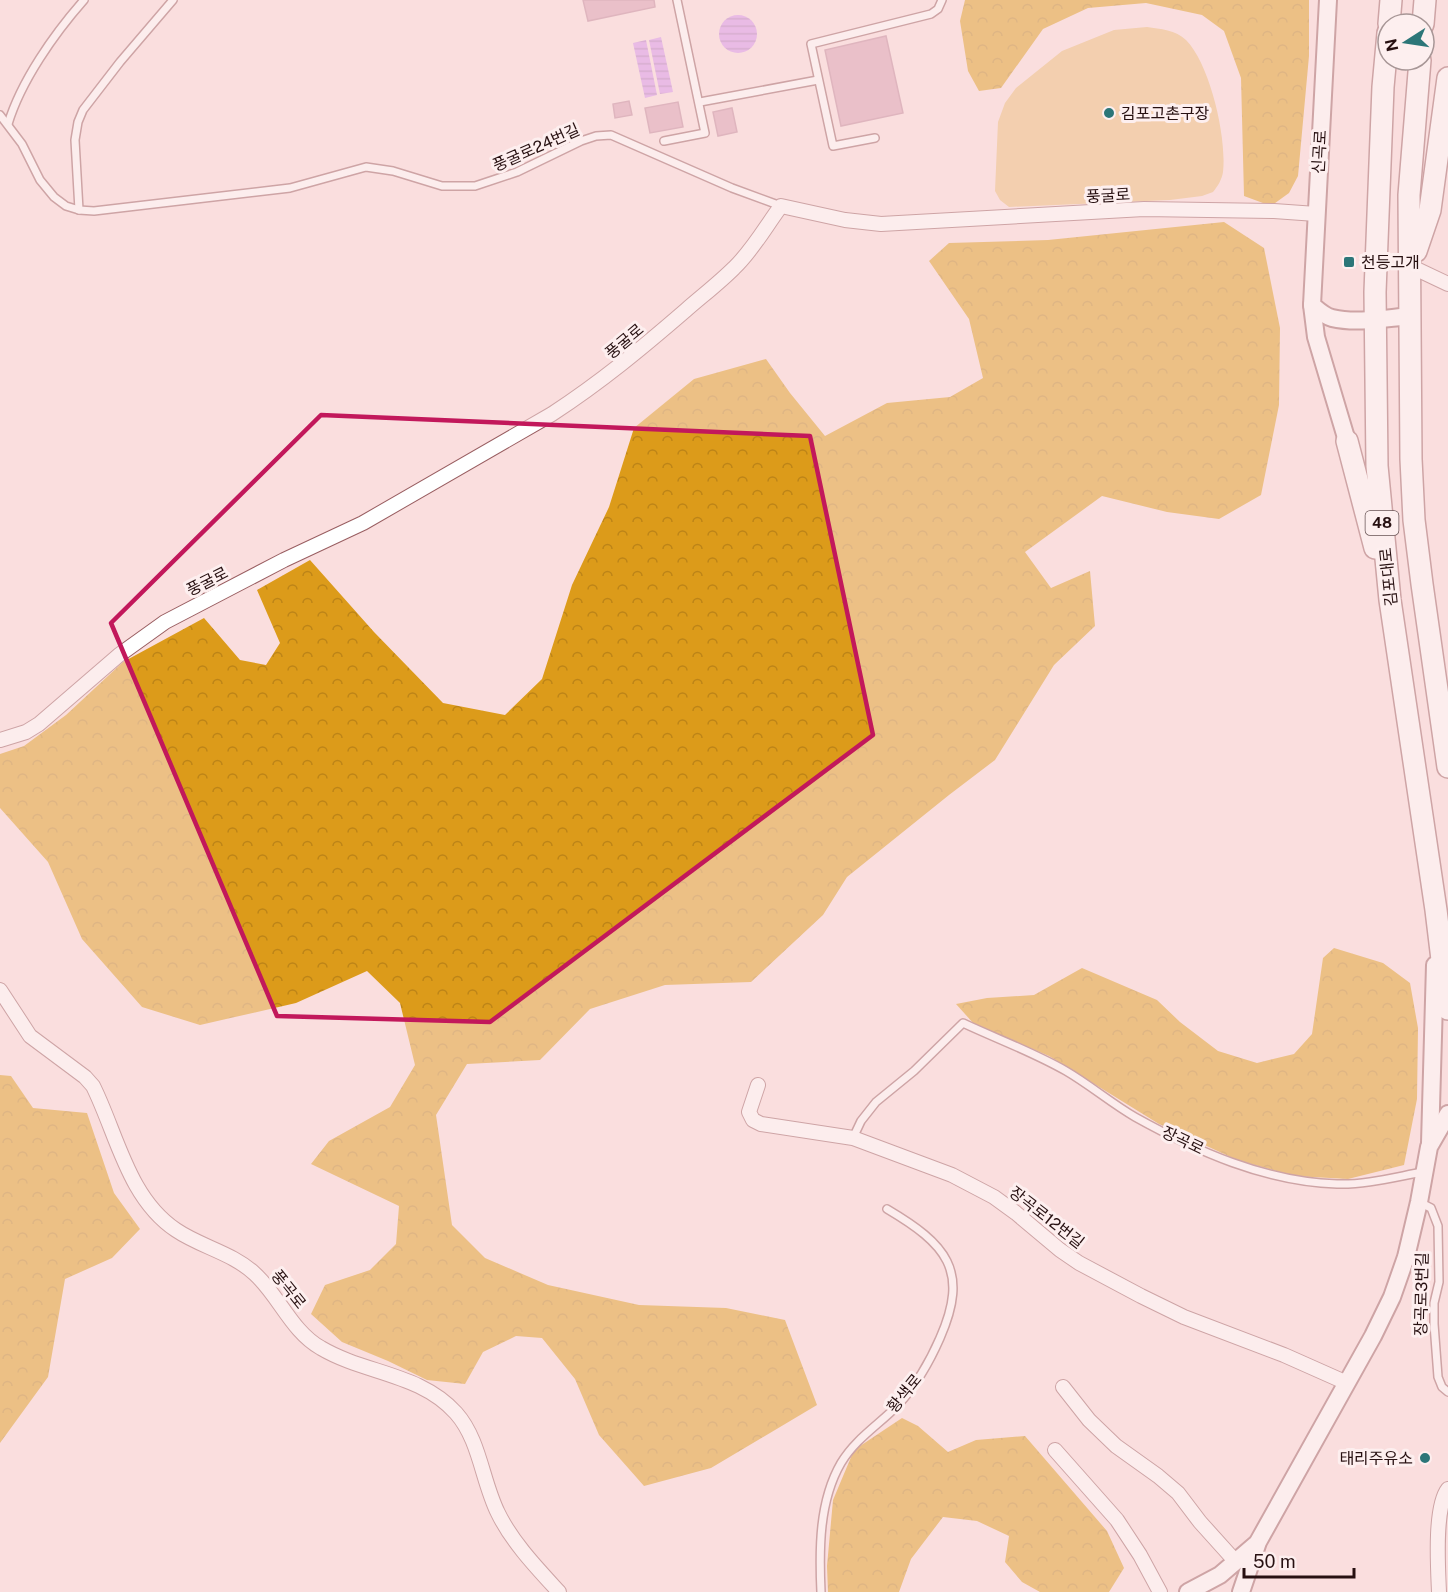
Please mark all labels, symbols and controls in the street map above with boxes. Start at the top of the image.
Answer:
north arrow [1376,12,1436,72]
text: N [1381,37,1402,53]
place label: 김포고촌구장 [1121,104,1210,123]
marker: 김포고촌구장 [1102,106,1116,120]
street label: 풍굴로24번길 [490,120,583,175]
street label: 신곡로 [1309,129,1330,175]
street label: 풍굴로 [1085,185,1131,206]
place label: 천등고개 [1361,253,1420,272]
marker: 천등고개 [1342,255,1356,269]
street label: 풍굴로 [601,320,648,363]
road number: 48 [1366,511,1398,535]
street label: 김포대로 [1376,546,1401,607]
street label: 풍굴로 [183,563,231,600]
street label: 장곡로 [1159,1123,1207,1159]
street label: 장곡로12번길 [1006,1182,1088,1252]
street label: 장곡로3번길 [1411,1252,1432,1336]
street label: 풍곡로 [267,1266,310,1313]
street label: 황색로 [883,1370,926,1416]
place label: 태리주유소 [1339,1449,1413,1468]
marker: 태리주유소 [1418,1451,1432,1465]
scale bar [1244,1541,1354,1579]
text: 50 m [1253,1551,1296,1572]

